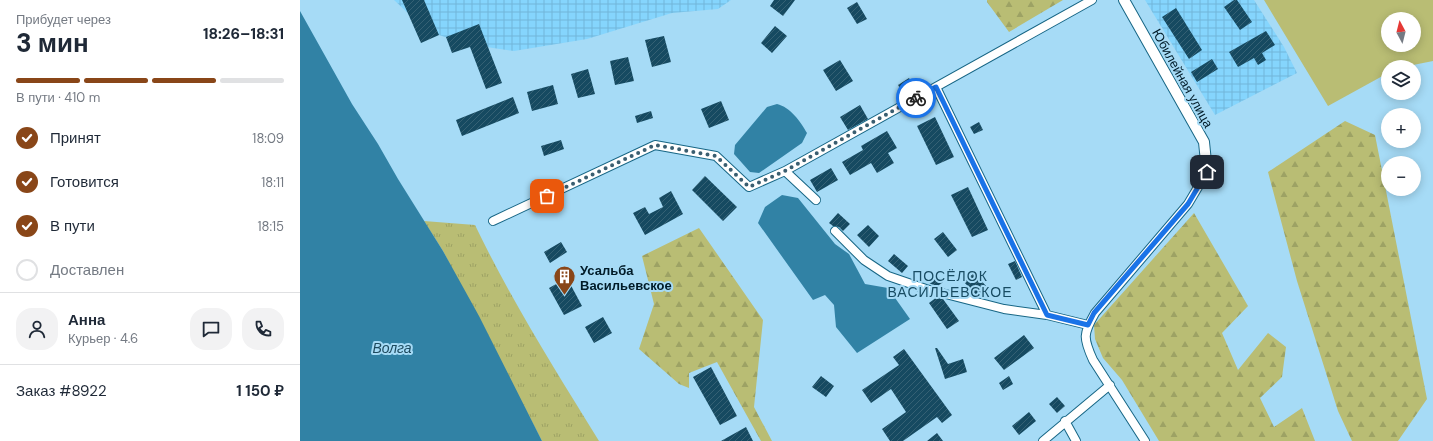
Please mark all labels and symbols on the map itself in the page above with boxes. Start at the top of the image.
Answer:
north arrow [1381,12,1421,52]
street label: Юбилейная улица [1148,26,1217,131]
courier [896,78,936,118]
pin [1190,155,1224,189]
pin [530,179,564,213]
place label: Усальба Васильевское [580,262,672,294]
building icon: Усальба Васильевское [552,264,578,297]
district label: ПОСЁЛОК ВАСИЛЬЕВСКОЕ [888,267,1013,301]
water label: Волга [372,339,412,357]

